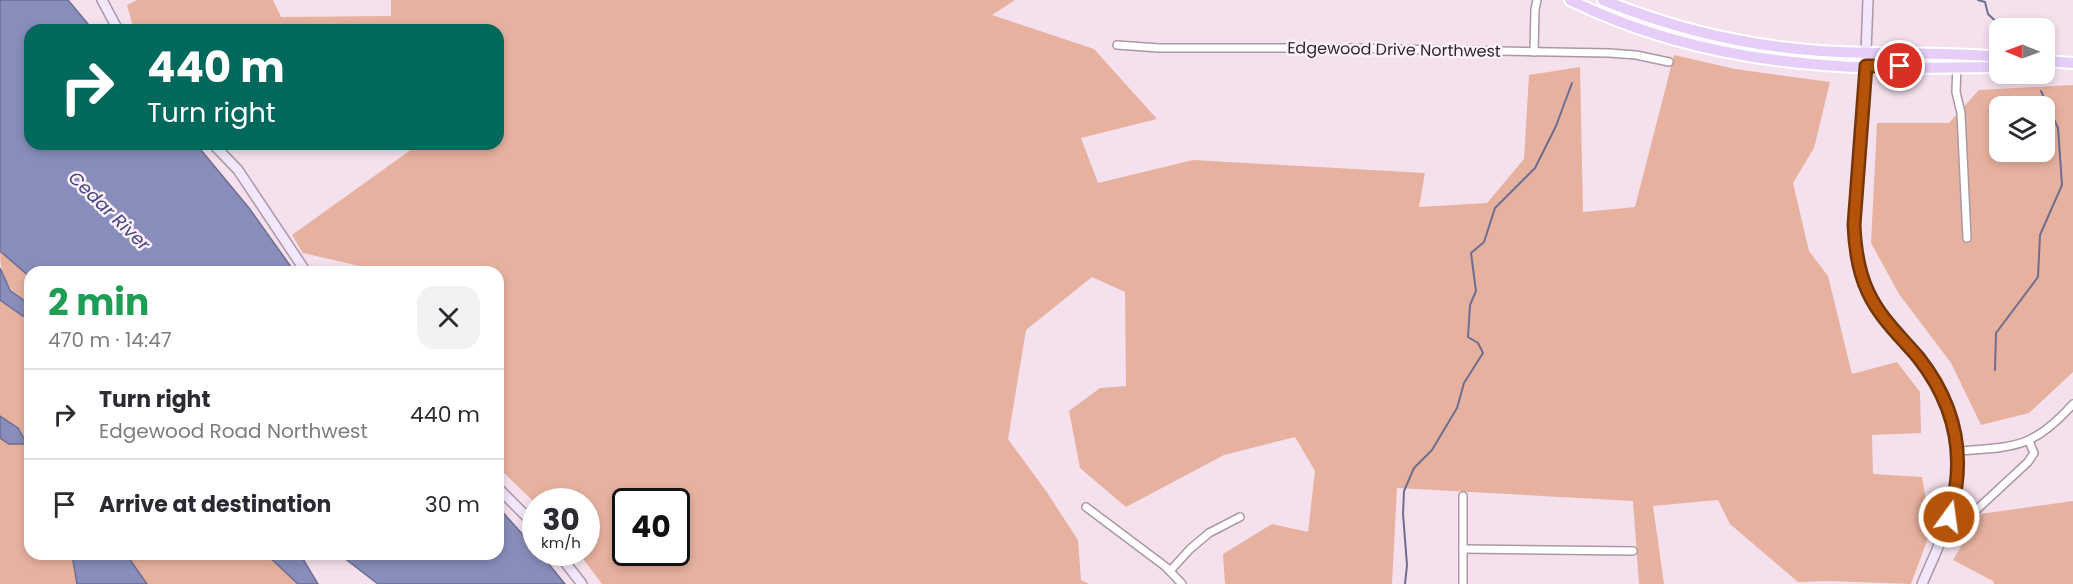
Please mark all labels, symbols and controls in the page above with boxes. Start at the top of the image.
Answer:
north arrow [1989,18,2055,84]
map controls [1989,18,2055,162]
street label: Edgewood Drive Northwest [1287,36,1501,63]
text: 440 m [147,38,285,97]
pin [1874,40,1925,91]
icon: right [48,48,126,126]
icon: arrive [1883,49,1916,82]
text: Turn right [147,94,276,131]
button: layers [1989,96,2055,162]
water label: Cedar River [63,165,157,257]
text: 2 min [48,277,149,328]
button: close [417,286,480,349]
text: 470 m · 14:47 [48,326,172,354]
text: Turn right [99,384,210,415]
icon: right [48,398,81,431]
text: 440 m [410,399,480,430]
text: Edgewood Road Northwest [99,417,368,445]
position arrow [1917,485,1981,549]
icon: arrive [48,488,81,521]
speed limit sign: 40 [612,488,690,566]
text: Arrive at destination [99,489,331,520]
text: 30 m [425,489,480,520]
text: 30 [542,498,580,541]
text: km/h [541,532,581,553]

